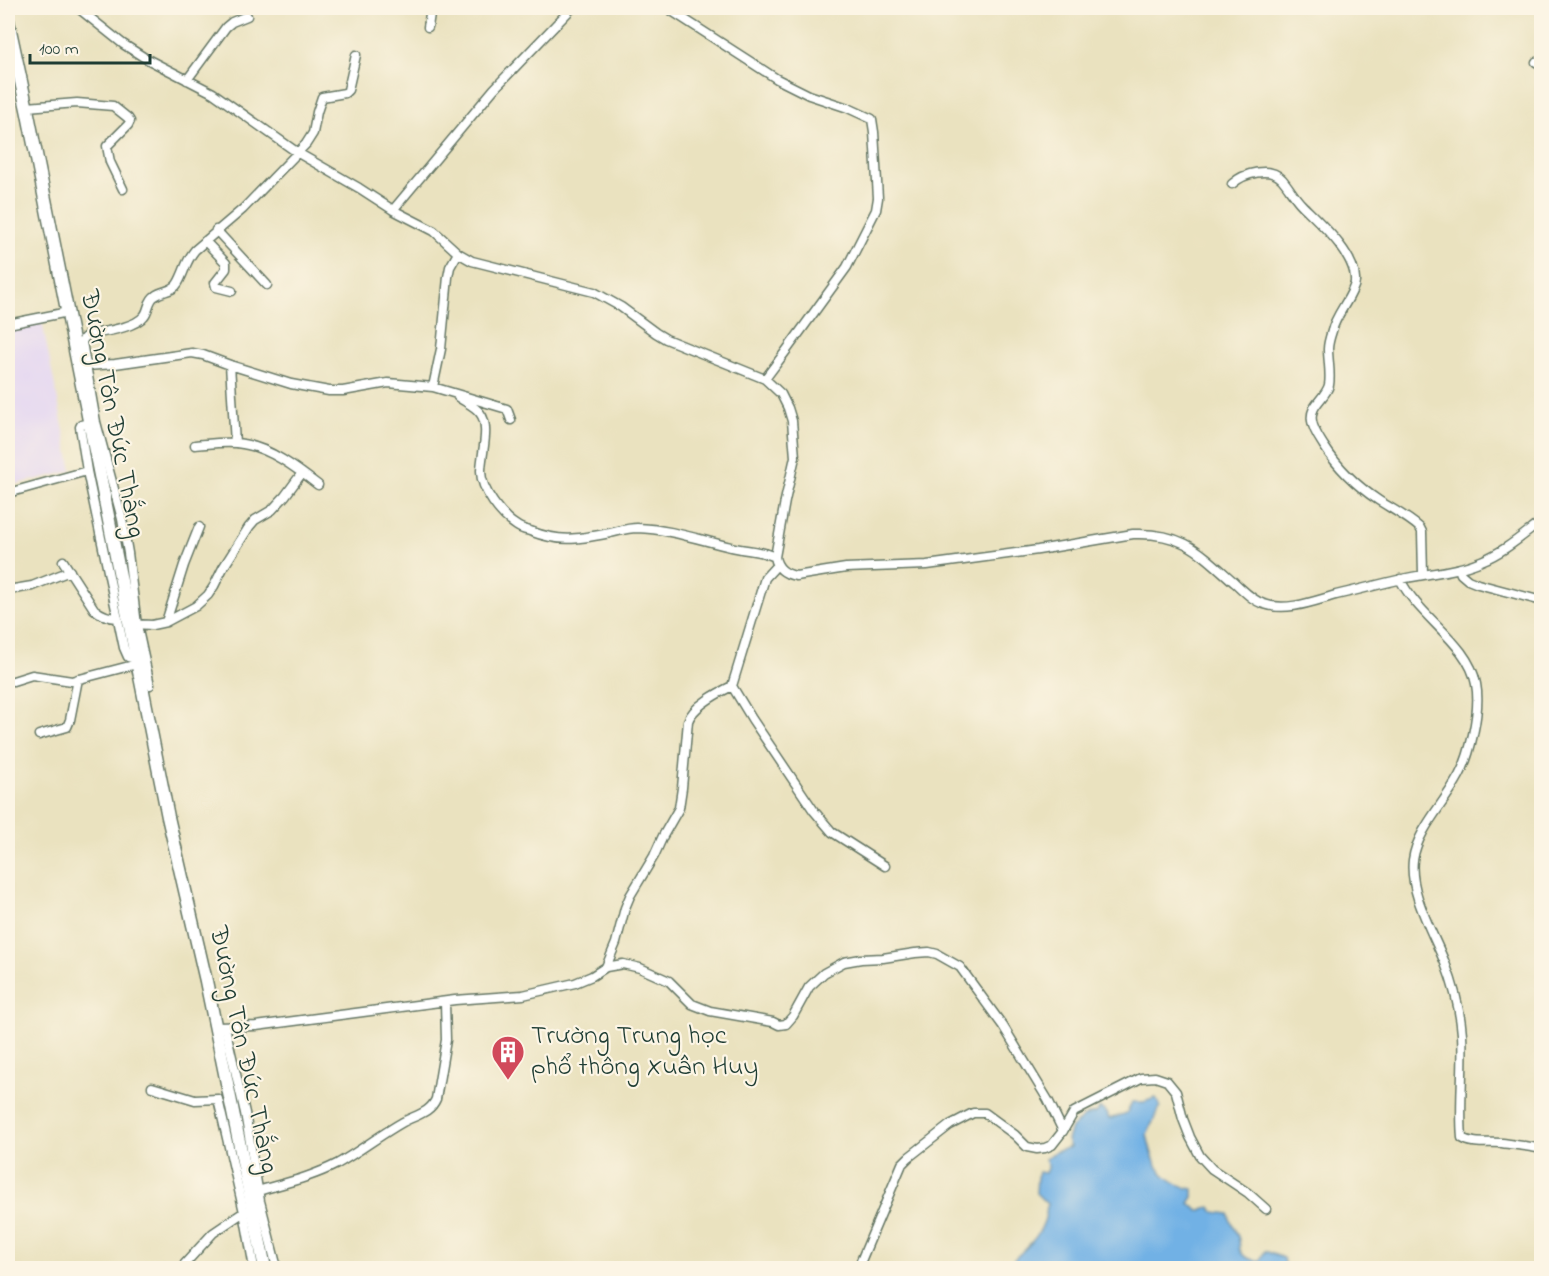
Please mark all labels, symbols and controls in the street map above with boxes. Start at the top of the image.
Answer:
scale bar [30,27,150,65]
text: 100 m [39,37,79,63]
street label: Đường Tôn Đức Thắng [69,286,155,541]
street label: Đường Tôn Đức Thắng [198,922,288,1177]
place label: Trường Trung học phổ thông Xuân Huy [531,1017,758,1087]
building icon: Trường Trung học phổ thông Xuân Huy [490,1034,526,1081]

